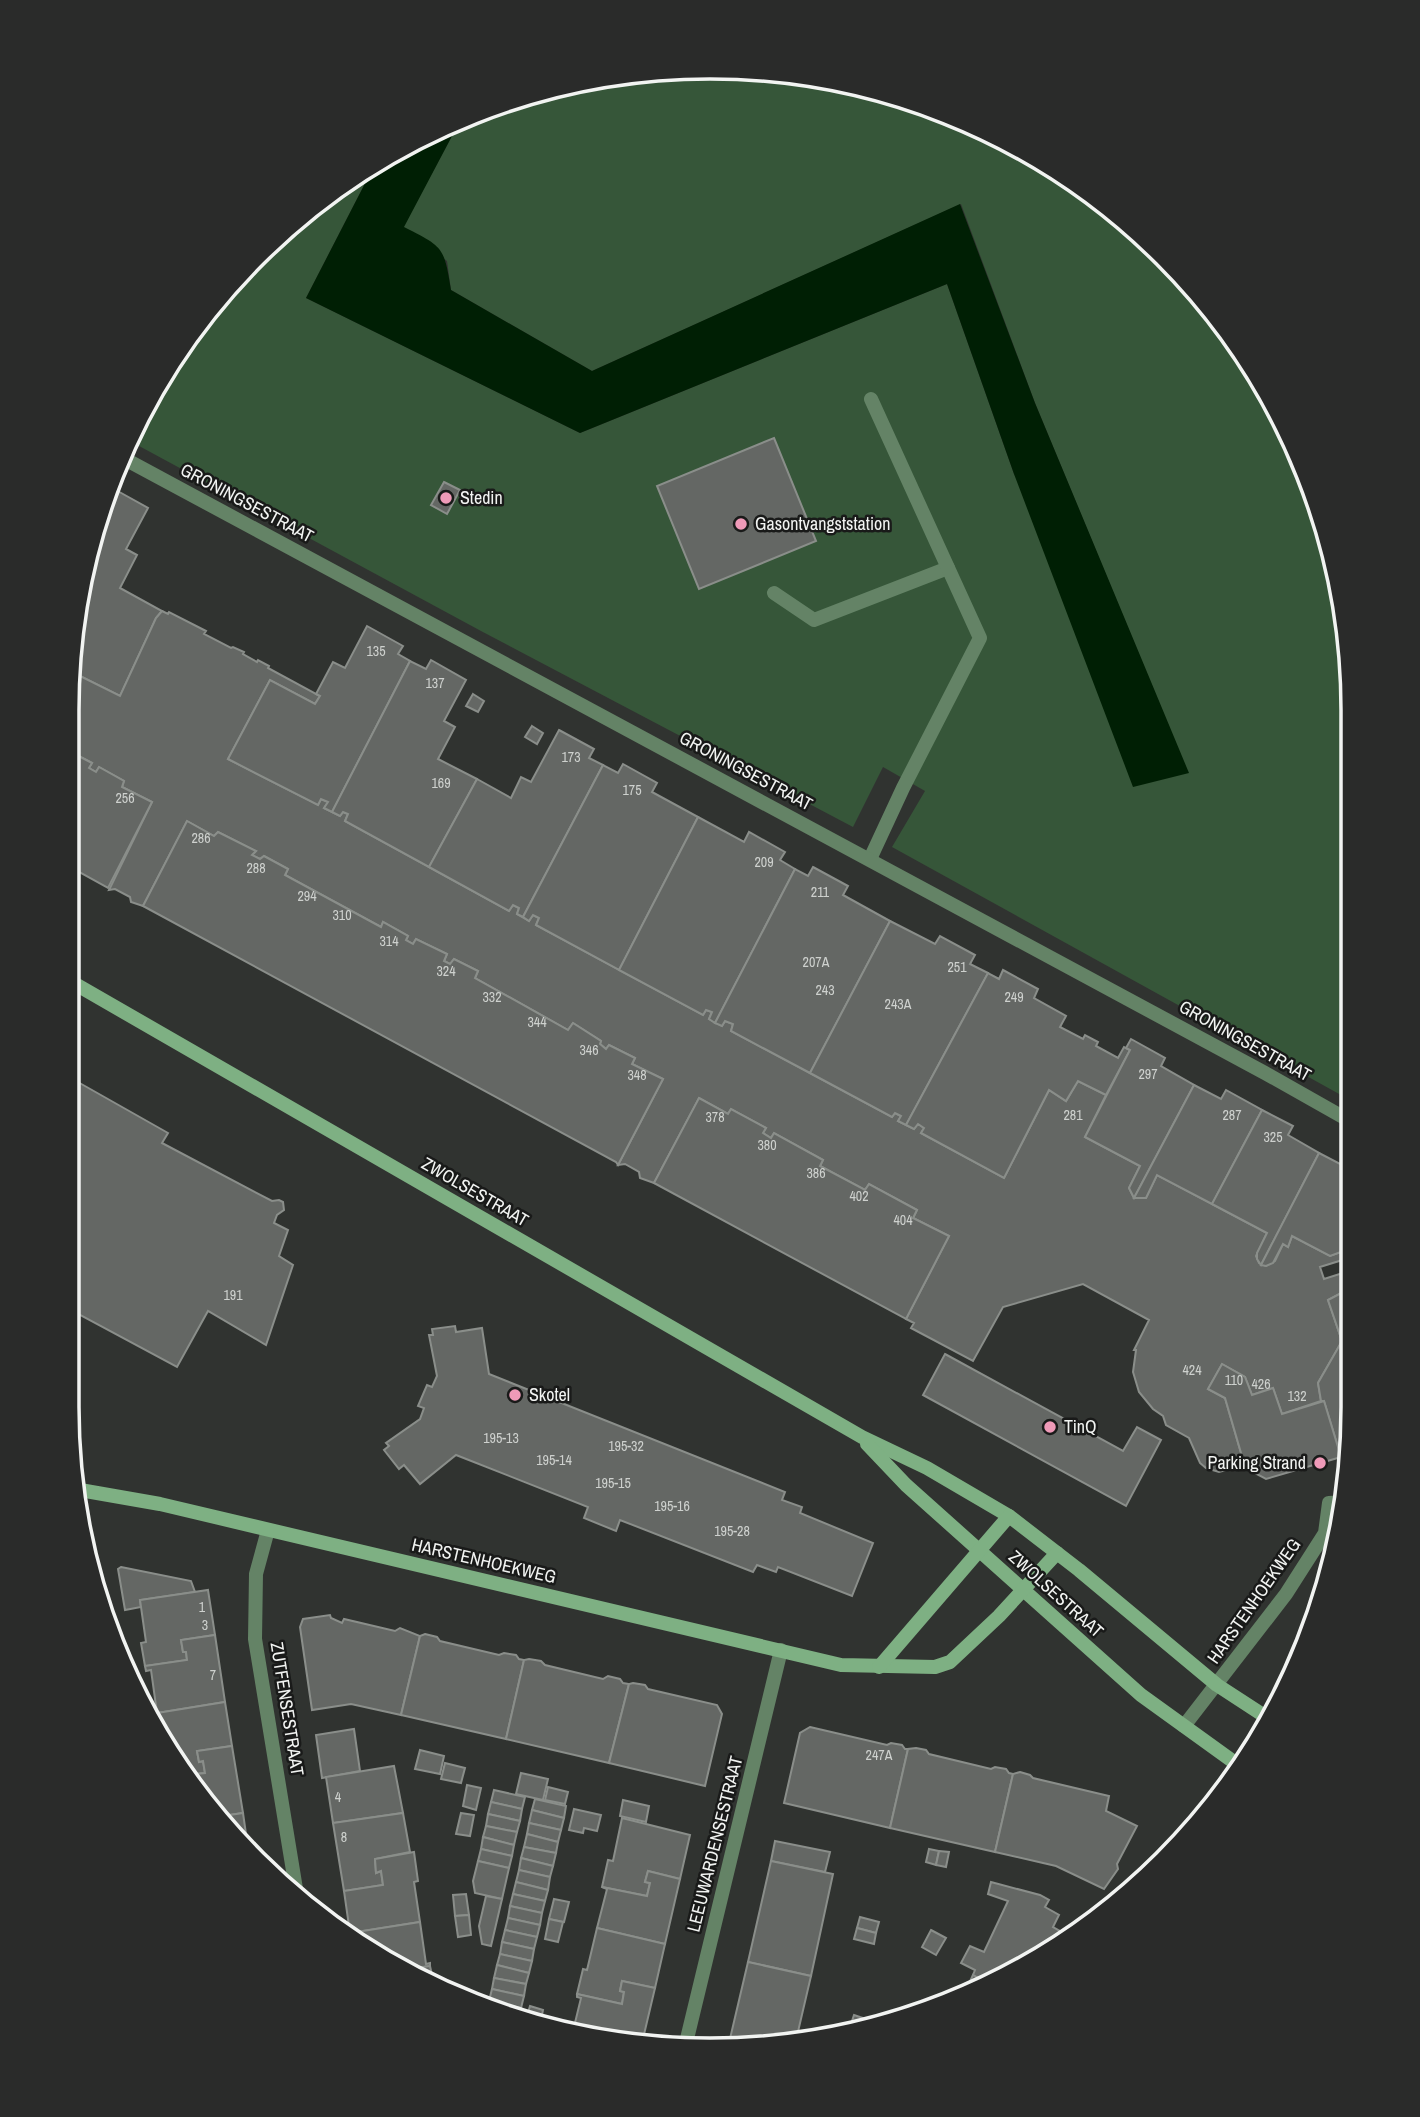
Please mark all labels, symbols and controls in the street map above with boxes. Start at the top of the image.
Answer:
street label: GRONINGSESTRAAT [176,457,318,548]
place label: Stedin [460,485,503,510]
marker: Stedin [438,490,454,506]
place label: Gasontvangststation [755,511,890,536]
marker: Gasontvangststation [733,516,749,532]
house number: 135 [366,642,386,660]
house number: 137 [425,674,445,692]
street label: GRONINGSESTRAAT [675,725,817,816]
house number: 173 [561,748,581,766]
house number: 169 [431,774,451,792]
house number: 175 [622,781,642,799]
house number: 256 [115,789,135,807]
house number: 286 [191,829,211,847]
house number: 209 [754,853,774,871]
house number: 288 [246,859,266,877]
house number: 211 [811,883,830,901]
house number: 294 [297,887,317,905]
house number: 310 [332,906,352,924]
house number: 314 [379,932,399,950]
house number: 207A [803,953,830,971]
house number: 251 [947,958,967,976]
house number: 324 [436,962,456,980]
house number: 243 [815,981,835,999]
house number: 332 [482,988,502,1006]
house number: 249 [1004,988,1024,1006]
street label: GRONINGSESTRAAT [1175,994,1316,1087]
house number: 243A [885,995,912,1013]
house number: 344 [527,1013,547,1031]
house number: 346 [579,1041,599,1059]
house number: 297 [1138,1065,1158,1083]
house number: 348 [627,1066,647,1084]
house number: 281 [1063,1106,1083,1124]
house number: 287 [1222,1106,1242,1124]
house number: 378 [705,1108,725,1126]
house number: 325 [1263,1128,1283,1146]
house number: 380 [757,1136,777,1154]
street label: ZWOLSESTRAAT [417,1151,533,1232]
house number: 386 [806,1164,826,1182]
house number: 402 [849,1187,869,1205]
house number: 404 [893,1211,913,1229]
house number: 191 [223,1286,243,1304]
house number: 424 [1182,1361,1202,1379]
house number: 110 [1225,1371,1243,1389]
house number: 426 [1251,1375,1271,1393]
place label: Skotel [529,1382,570,1407]
marker: Skotel [507,1387,523,1403]
house number: 132 [1287,1387,1307,1405]
place label: TinQ [1064,1414,1097,1439]
marker: TinQ [1042,1419,1058,1435]
house number: 195-13 [483,1429,519,1447]
house number: 195-32 [608,1437,644,1455]
place label: Parking Strand [1208,1450,1306,1475]
house number: 195-14 [536,1451,572,1469]
marker: Parking Strand [1312,1455,1328,1471]
house number: 195-15 [595,1474,631,1492]
house number: 195-16 [654,1497,690,1515]
house number: 195-28 [714,1522,750,1540]
street label: HARSTENHOEKWEG [409,1532,559,1589]
street label: HARSTENHOEKWEG [1201,1533,1306,1668]
street label: ZWOLSESTRAAT [1004,1544,1109,1643]
house number: 1 [199,1598,206,1616]
house number: 3 [202,1616,208,1634]
street label: ZUTFENSESTRAAT [265,1640,310,1778]
house number: 7 [210,1666,216,1684]
house number: 247A [866,1746,893,1764]
street label: LEEUWARDENSESTRAAT [681,1753,748,1934]
house number: 4 [335,1788,342,1806]
house number: 8 [341,1828,347,1846]

